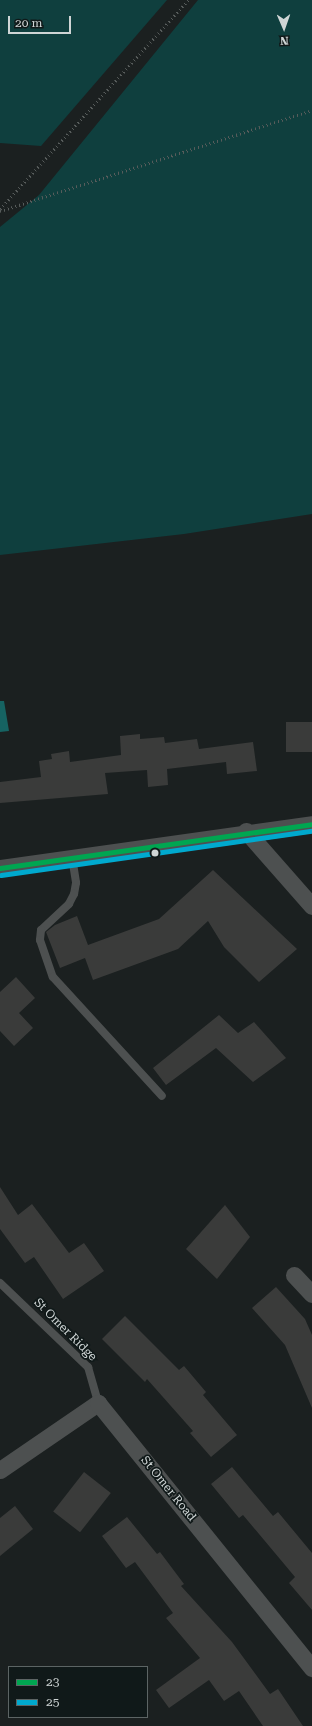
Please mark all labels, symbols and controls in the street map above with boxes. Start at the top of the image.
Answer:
scale bar [10,8,73,34]
north arrow [264,8,304,48]
text: 20 m [15,16,42,30]
text: N [280,34,289,47]
unlabelled marker [150,848,160,858]
street label: St Omer Ridge [31,1296,99,1364]
street label: St Omer Road [137,1454,199,1524]
legend [8,1666,148,1718]
text: 23 [46,1675,59,1689]
text: 25 [46,1695,59,1709]

